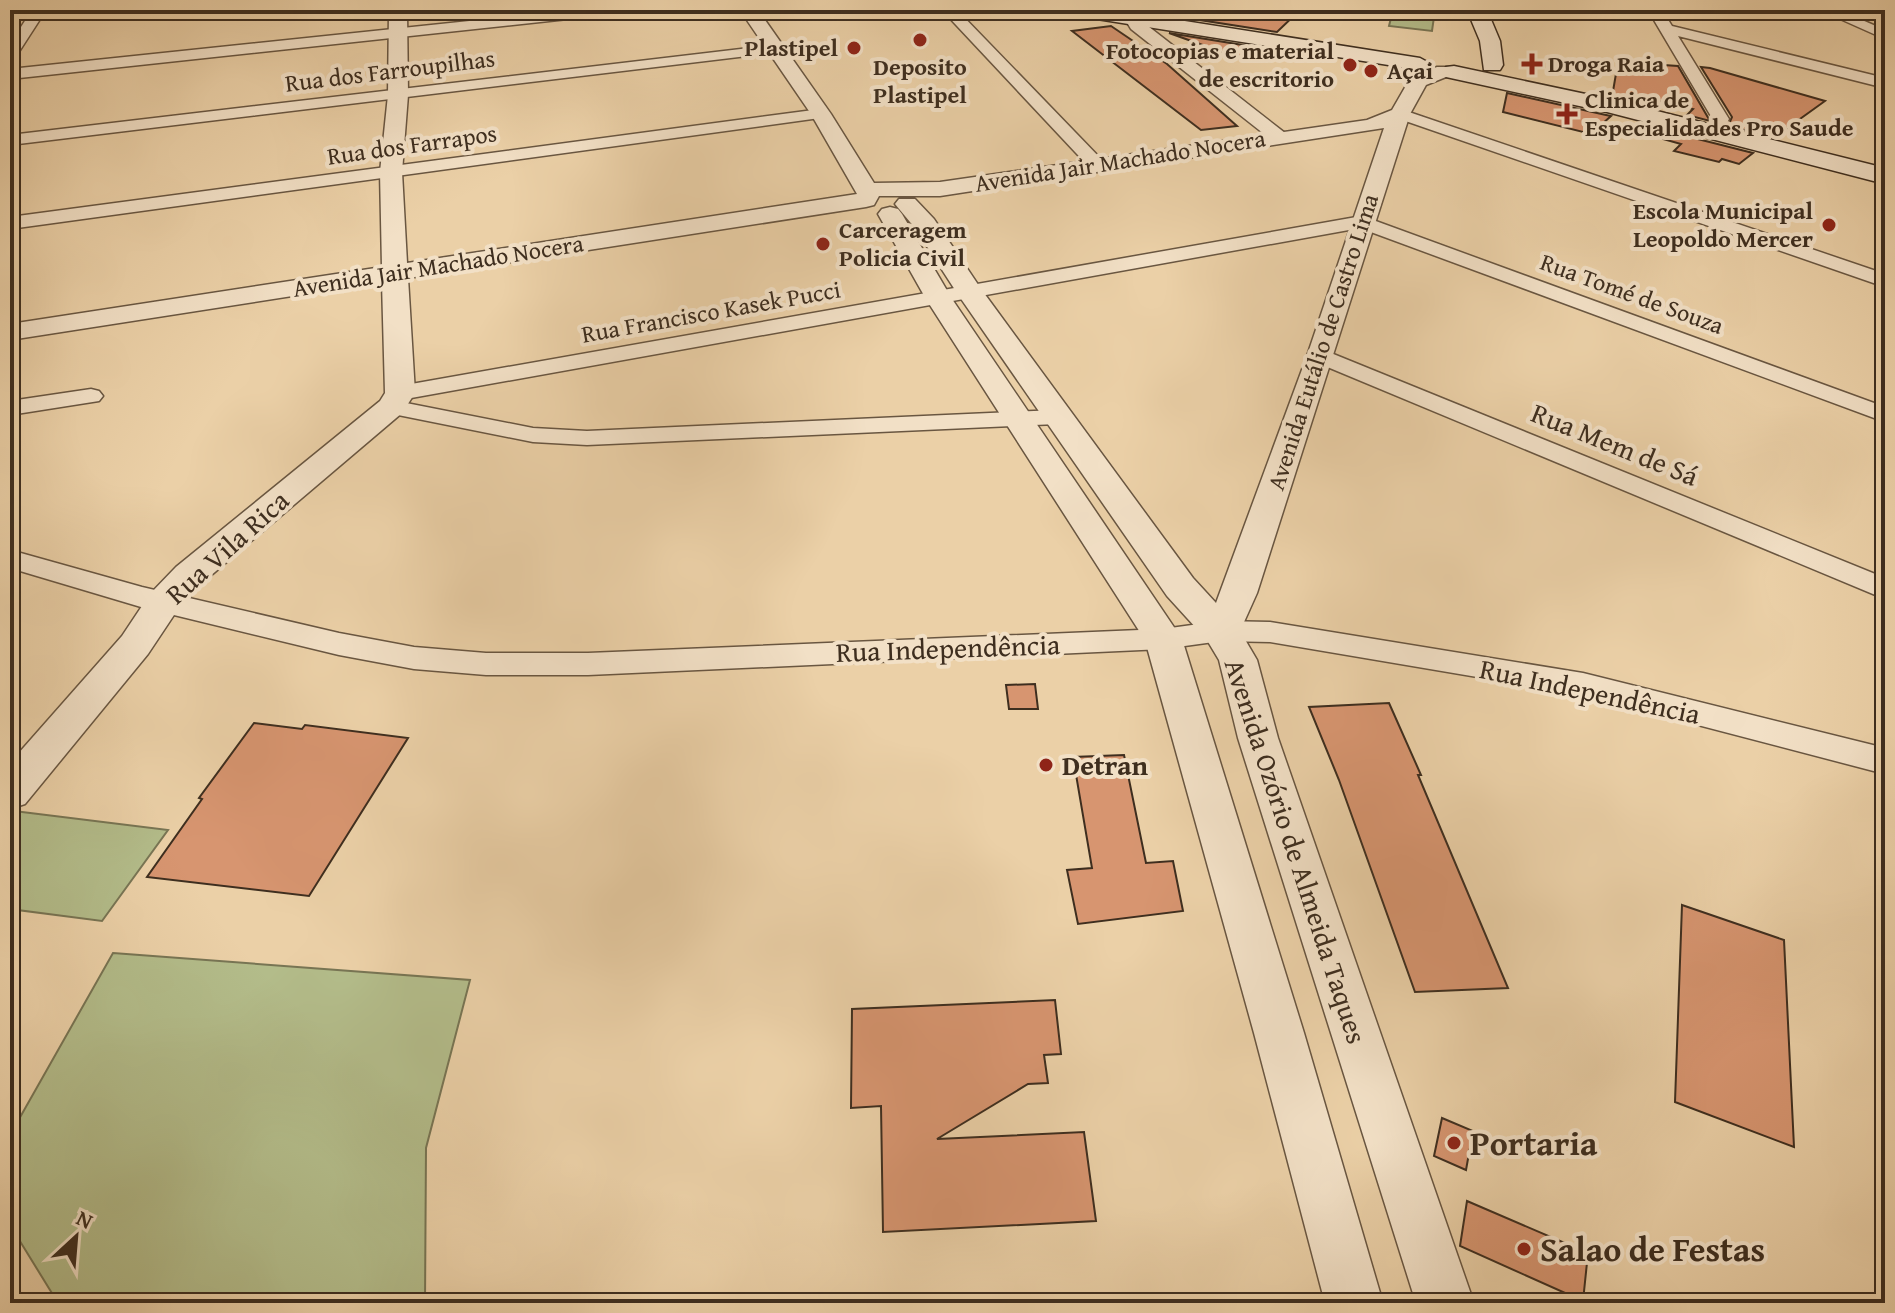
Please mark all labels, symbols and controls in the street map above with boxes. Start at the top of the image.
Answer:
place label: Plastipel [745,30,839,65]
marker: Deposito Plastipel [911,31,929,49]
place label: Fotocopias e material de escritorio [1106,33,1335,96]
marker: Plastipel [845,39,863,57]
street label: Rua dos Farroupilhas [283,40,497,101]
place label: Droga Raia [1548,46,1665,81]
place label: Deposito Plastipel [873,49,967,112]
place label: Açai [1387,53,1433,88]
marker: Droga Raia [1523,55,1541,73]
marker: Fotocopias e material de escritorio [1341,56,1359,74]
marker: Açai [1362,62,1380,80]
place label: Clinica de Especialidades Pro Saude [1585,82,1854,145]
marker: Clinica de Especialidades Pro Saude [1556,103,1578,125]
street label: Rua dos Farrapos [325,115,499,174]
street label: Avenida Jair Machado Nocera [972,120,1268,201]
street label: Avenida Eutálio de Castro Lima [1258,188,1387,495]
place label: Escola Municipal Leopoldo Mercer [1633,193,1814,256]
place label: Carceragem Policia Civil [839,212,967,275]
marker: Escola Municipal Leopoldo Mercer [1820,216,1838,234]
street label: Avenida Jair Machado Nocera [290,225,586,306]
marker: Carceragem Policia Civil [814,235,832,253]
street label: Rua Tomé de Souza [1536,244,1729,343]
street label: Rua Francisco Kasek Pucci [579,271,843,352]
street label: Rua Mem de Sá [1525,391,1706,496]
street label: Rua Vila Rica [156,479,298,613]
street label: Rua Independência [835,623,1062,672]
street label: Rua Independência [1476,647,1705,734]
street label: Avenida Ozório de Almeida Taques [1215,653,1378,1049]
place label: Detran [1062,744,1149,785]
marker: Detran [1037,756,1055,774]
place label: Portaria [1470,1118,1598,1167]
marker: Portaria [1445,1134,1463,1152]
north arrow [36,1197,116,1277]
text: N [71,1201,99,1237]
place label: Salao de Festas [1540,1224,1765,1273]
marker: Salao de Festas [1515,1240,1533,1258]

